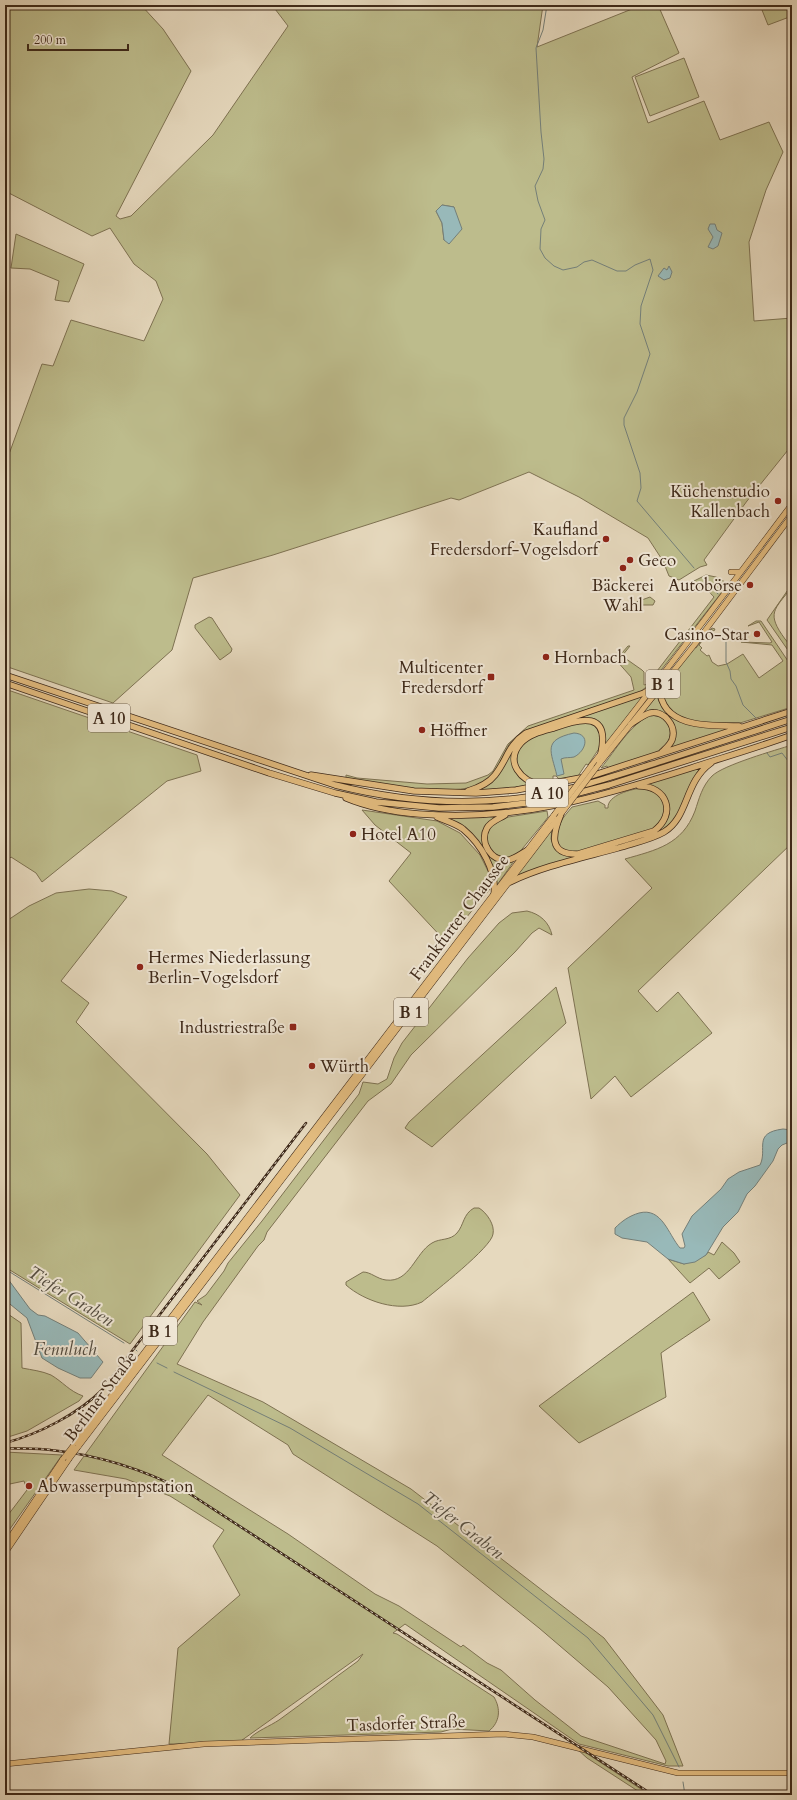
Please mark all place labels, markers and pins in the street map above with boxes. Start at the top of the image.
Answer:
place label: Küchenstudio Kallenbach [670,480,771,523]
marker: Küchenstudio Kallenbach [773,496,783,506]
place label: Kaufland Fredersdorf-Vogelsdorf [430,518,601,561]
marker: Kaufland Fredersdorf-Vogelsdorf [601,534,611,544]
place label: Geco [638,549,676,572]
marker: Geco [625,555,635,565]
marker: Bäckerei Wahl [618,563,628,573]
place label: Bäckerei Wahl [592,574,654,617]
place label: Autobörse [668,574,742,597]
marker: Autobörse [745,580,755,590]
place label: Casino-Star [664,623,750,646]
marker: Casino-Star [752,629,762,639]
place label: Hornbach [554,646,627,669]
marker: Hornbach [541,652,551,662]
place label: Multicenter Fredersdorf [399,656,486,699]
marker: Multicenter Fredersdorf [486,672,496,682]
place label: Höffner [430,719,488,742]
marker: Höffner [417,725,427,735]
place label: Hotel A10 [361,823,436,846]
marker: Hotel A10 [348,829,358,839]
place label: Hermes Niederlassung Berlin-Vogelsdorf [148,946,310,989]
marker: Hermes Niederlassung Berlin-Vogelsdorf [135,962,145,972]
place label: Industriestraße [179,1016,285,1039]
marker: Industriestraße [288,1022,298,1032]
place label: Würth [319,1055,370,1078]
marker: Würth [307,1061,317,1071]
place label: Abwasserpumpstation [37,1475,194,1498]
marker: Abwasserpumpstation [24,1481,34,1491]

